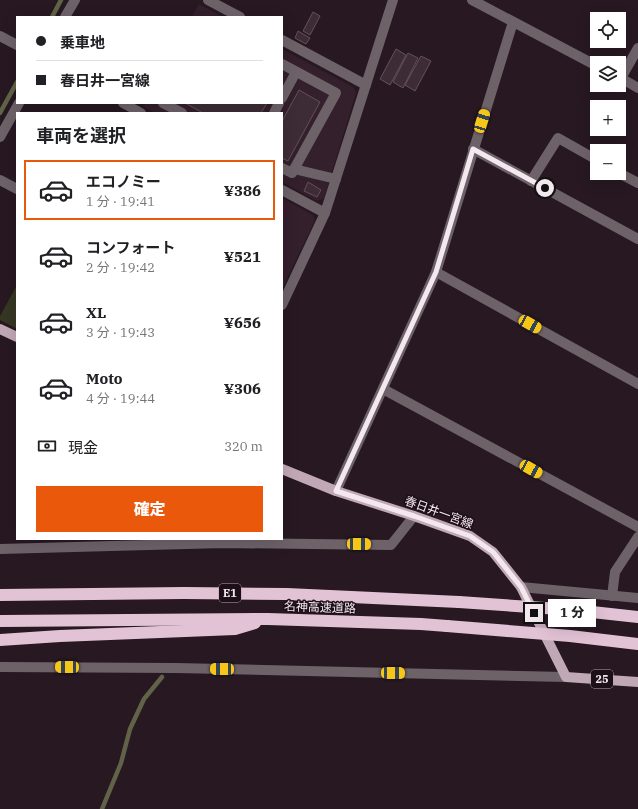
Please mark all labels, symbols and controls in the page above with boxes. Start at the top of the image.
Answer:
map controls [590,12,626,180]
button: locate [590,12,626,48]
text: 乗車地 [60,33,105,52]
button: layers [590,56,626,92]
text: 春日井一宮線 [60,71,150,90]
button: + [590,100,626,136]
car [473,108,491,134]
text: 車両を選択 [36,124,126,147]
button: − [590,144,626,180]
icon: car [38,172,74,208]
text: エコノミー [86,172,161,191]
route start [536,179,554,197]
text: ¥386 [224,181,261,200]
text: 1 分 · 19:41 [86,193,155,210]
icon: car [38,238,74,274]
text: コンフォート [86,238,176,257]
text: ¥521 [224,247,261,266]
text: 2 分 · 19:42 [86,259,155,276]
text: XL [86,303,106,322]
icon: car [38,304,74,340]
text: ¥656 [224,313,261,332]
car [517,313,543,335]
text: 3 分 · 19:43 [86,324,155,341]
text: Moto [86,369,123,388]
icon: car [38,370,74,406]
text: ¥306 [224,379,261,398]
text: 4 分 · 19:44 [86,390,155,407]
icon: cash [36,435,58,457]
text: 現金 [68,438,98,457]
text: 320 m [224,438,263,455]
car [518,458,544,480]
button: 確定 [36,486,263,532]
street label: 春日井一宮線 [403,493,475,531]
car [347,538,371,550]
road number: E1 [219,584,241,602]
street label: 名神高速道路 [284,598,356,616]
callout: 1 分 [548,599,596,627]
route end [525,604,543,622]
text: 1 分 [560,604,584,621]
car [55,661,79,673]
car [210,663,234,675]
car [381,667,405,679]
road number: 25 [591,670,613,688]

